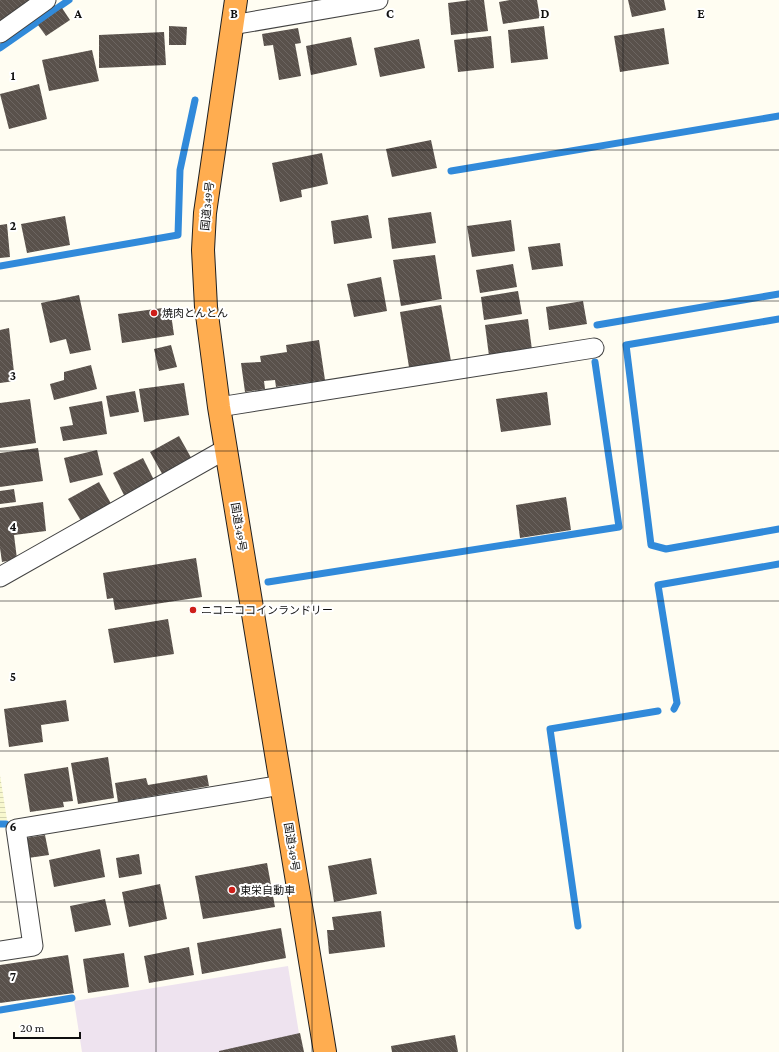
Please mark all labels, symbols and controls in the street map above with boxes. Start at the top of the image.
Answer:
text: A [73,6,82,21]
text: B [230,6,238,21]
text: C [386,6,394,21]
text: D [541,6,550,21]
text: E [697,6,705,21]
text: 1 [11,68,16,83]
street label: 国道349号 [198,181,216,231]
text: 2 [10,218,17,233]
place label: 焼肉とんとん [162,307,228,319]
marker: 焼肉とんとん [149,308,159,318]
text: 3 [10,368,16,383]
street label: 国道349号 [229,502,249,552]
text: 4 [9,519,17,534]
place label: ニコニココインランドリー [201,604,333,616]
marker: ニコニココインランドリー [188,605,198,615]
text: 5 [10,669,16,684]
text: 6 [9,819,17,834]
street label: 国道349号 [282,822,302,872]
place label: 東栄自動車 [240,884,295,896]
marker: 東栄自動車 [227,885,237,895]
text: 7 [10,969,16,984]
scale bar [14,1014,80,1040]
text: 20 m [20,1021,45,1035]

